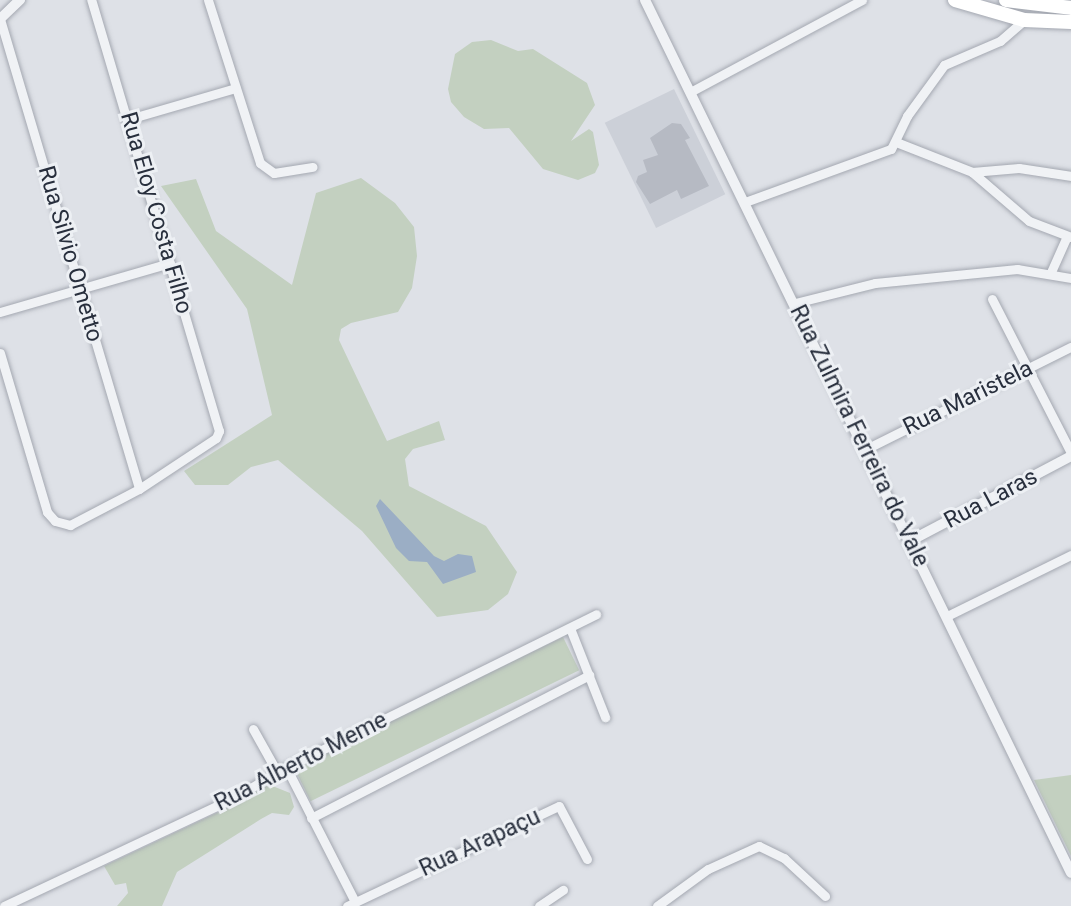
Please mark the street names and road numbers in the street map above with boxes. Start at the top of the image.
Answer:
street label: Rua Eloy Costa Filho [114,109,198,317]
street label: Rua Silvio Ometto [32,163,108,345]
street label: Rua Zulmira Ferreira do Vale [784,301,934,571]
street label: Rua Maristela [899,355,1037,441]
street label: Rua Laras [940,463,1042,535]
street label: Rua Alberto Meme [210,707,392,817]
street label: Rua Arapaçu [415,803,545,883]

